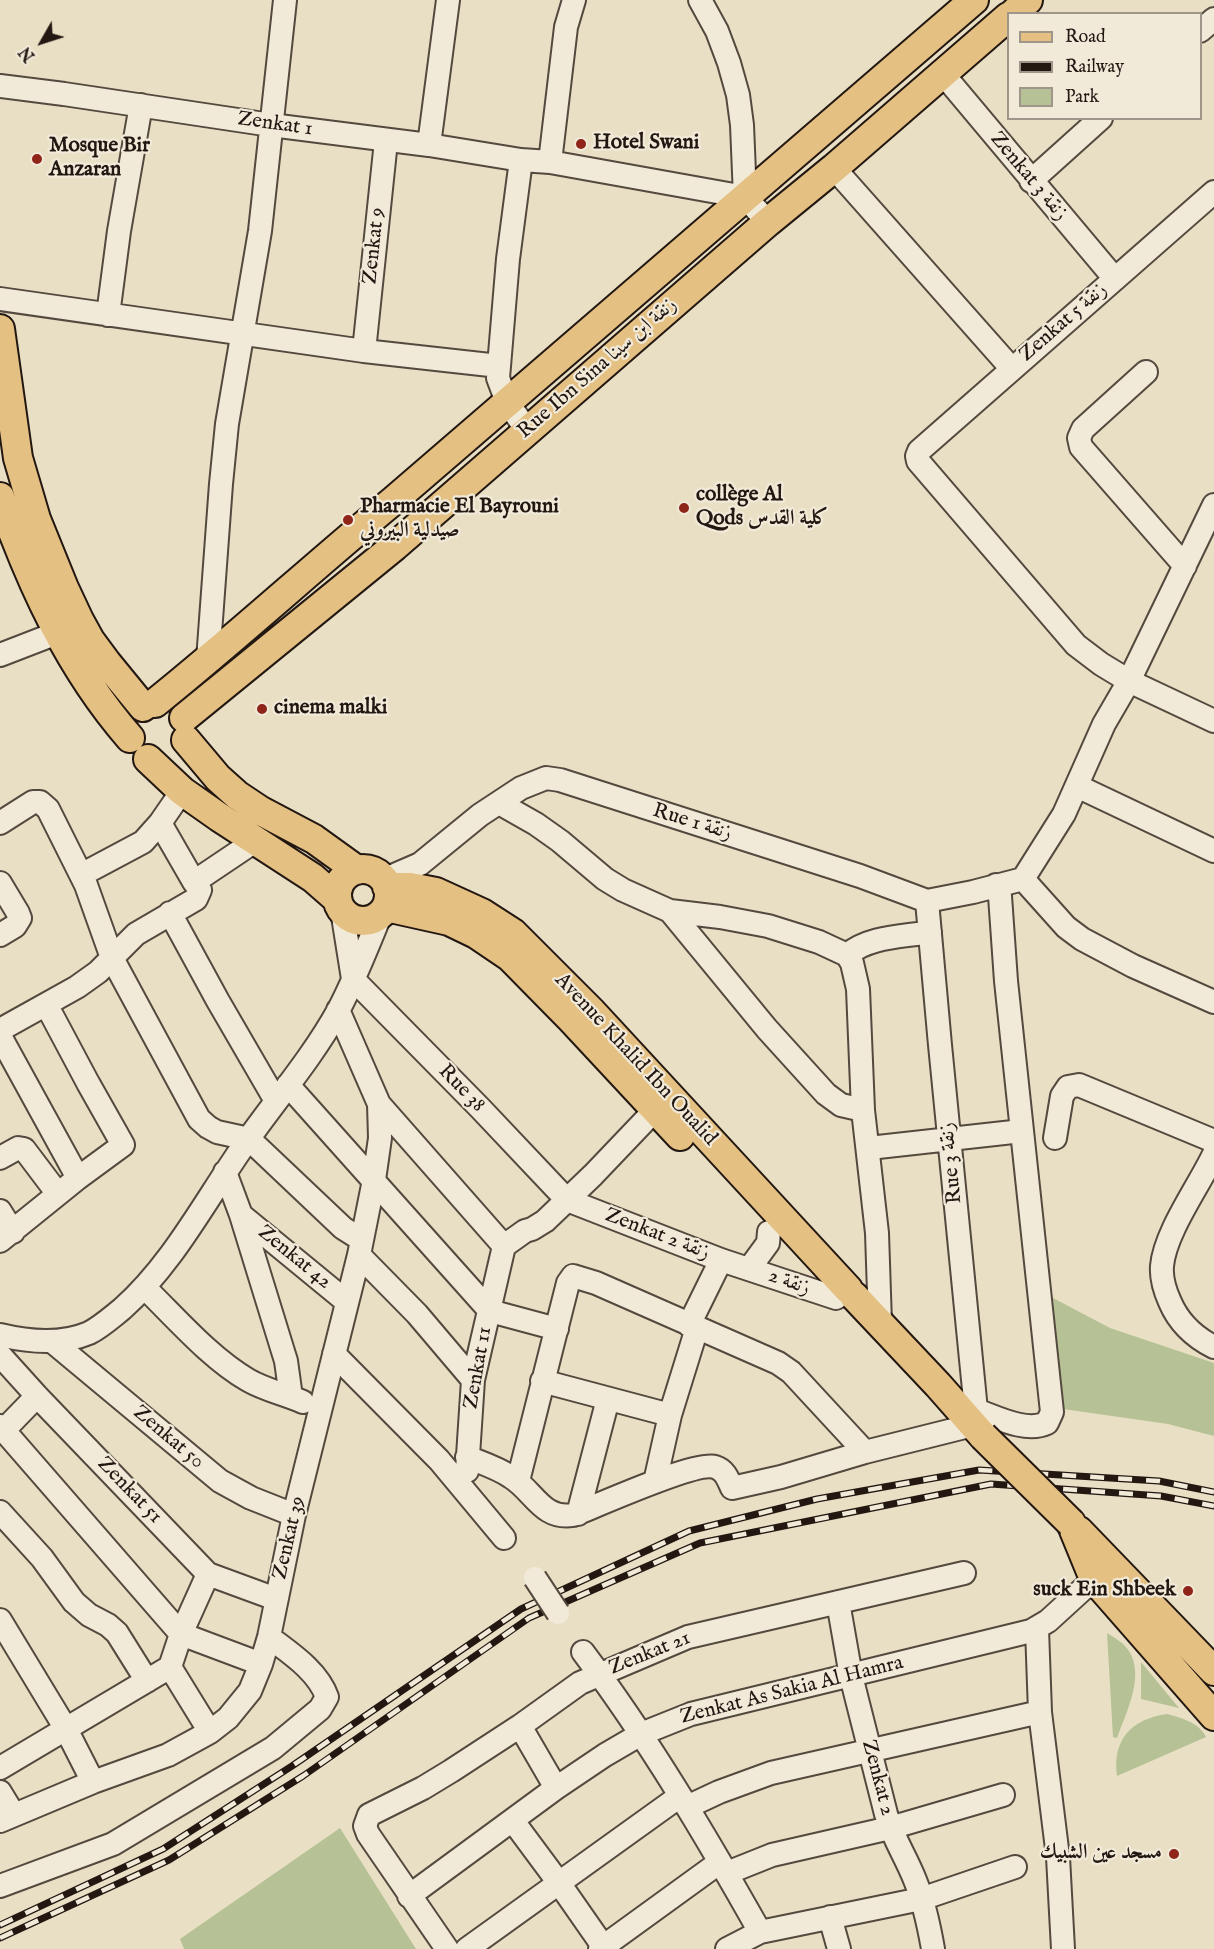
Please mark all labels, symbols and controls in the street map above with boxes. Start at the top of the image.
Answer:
north arrow [12,12,72,72]
legend [1007,12,1202,120]
text: Road [1065,26,1106,49]
text: N [16,42,40,65]
text: Railway [1065,56,1124,79]
text: Park [1065,86,1099,109]
street label: Zenkat 1 [236,107,314,143]
street label: Zenkat 3 زنقة [984,127,1072,227]
place label: Hotel Swani [593,131,699,157]
place label: Mosque Bir Anzaran [49,134,150,184]
marker: Hotel Swani [574,137,588,151]
marker: Mosque Bir Anzaran [30,152,44,166]
street label: Zenkat 9 [358,206,392,286]
street label: Zenkat 5 زنقة [1015,278,1113,368]
street label: Rue Ibn Sina زنقة ابن سينا [513,293,683,445]
place label: collège Al Qods كلية القدس [696,483,829,533]
place label: Pharmacie El Bayrouni صيدلية البيروني [360,495,559,545]
marker: collège Al Qods كلية القدس [677,501,691,515]
marker: Pharmacie El Bayrouni صيدلية البيروني [341,513,355,527]
place label: cinema malki [274,696,387,722]
marker: cinema malki [255,702,269,716]
street label: Rue 1 زنقة [649,799,735,847]
street label: Avenue Khalid Ibn Oualid [548,968,722,1152]
street label: Rue 38 [432,1060,490,1118]
street label: Rue 3 زنقة [935,1121,969,1205]
street label: Zenkat 2 زنقة [601,1203,713,1267]
street label: Zenkat 42 [252,1221,336,1295]
street label: زنقة 2 [765,1264,813,1302]
street label: Zenkat 11 [459,1325,499,1411]
street label: Zenkat 50 [127,1401,209,1475]
street label: Zenkat 51 [91,1452,167,1530]
street label: Zenkat 39 [268,1494,312,1582]
place label: suck Ein Shbeek [1033,1578,1176,1604]
marker: suck Ein Shbeek [1181,1584,1195,1598]
street label: Zenkat 21 [606,1626,694,1682]
street label: Zenkat As Sakia Al Hamra [678,1651,906,1731]
street label: Zenkat 2 [855,1737,899,1819]
place label: مسجد عين الشبيك [1040,1841,1162,1867]
marker: مسجد عين الشبيك [1167,1847,1181,1861]

